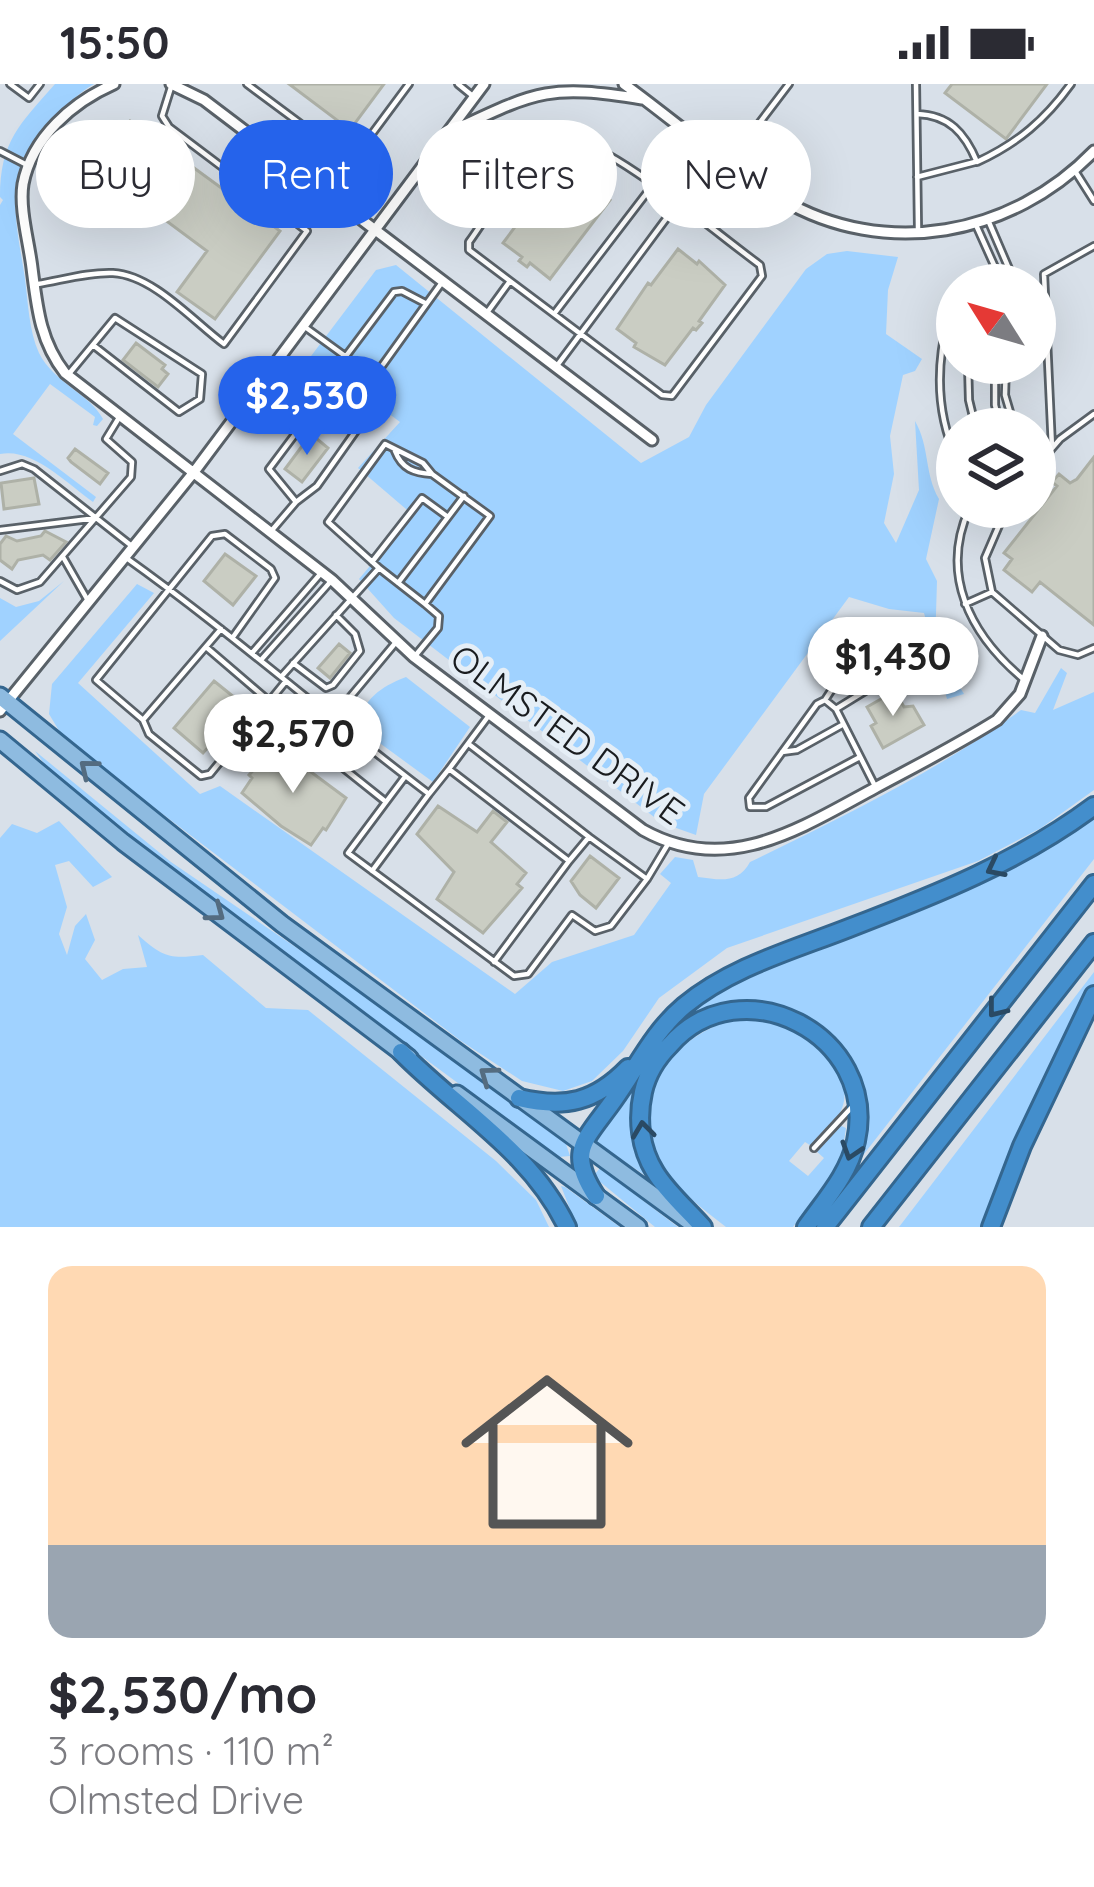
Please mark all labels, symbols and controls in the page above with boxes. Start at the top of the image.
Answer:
text: 15:50 [60,14,169,70]
chip: Buy [36,120,195,228]
chip: Rent [219,120,393,228]
chip: Filters [417,120,617,228]
chip: New [641,120,811,228]
north arrow [936,264,1056,384]
map controls [936,264,1056,528]
pin: $2,530 [209,356,405,458]
text: $2,530 [245,370,369,419]
button: layers [936,408,1056,528]
pin: $1,430 [795,617,991,719]
text: $1,430 [834,631,952,680]
street label: OLMSTED DRIVE [442,634,694,834]
pin: $2,570 [195,694,391,796]
text: $2,570 [231,708,355,757]
one-way arrow [80,760,102,782]
one-way arrow [985,853,1007,876]
one-way arrow [203,899,224,921]
one-way arrow [989,996,1010,1018]
one-way arrow [479,1067,501,1089]
one-way arrow [630,1121,656,1140]
one-way arrow [840,1140,865,1161]
icon: home [439,1344,655,1560]
text: $2,530/mo [48,1662,317,1726]
text: 3 rooms · 110 m² [48,1726,334,1775]
text: Olmsted Drive [48,1775,304,1824]

